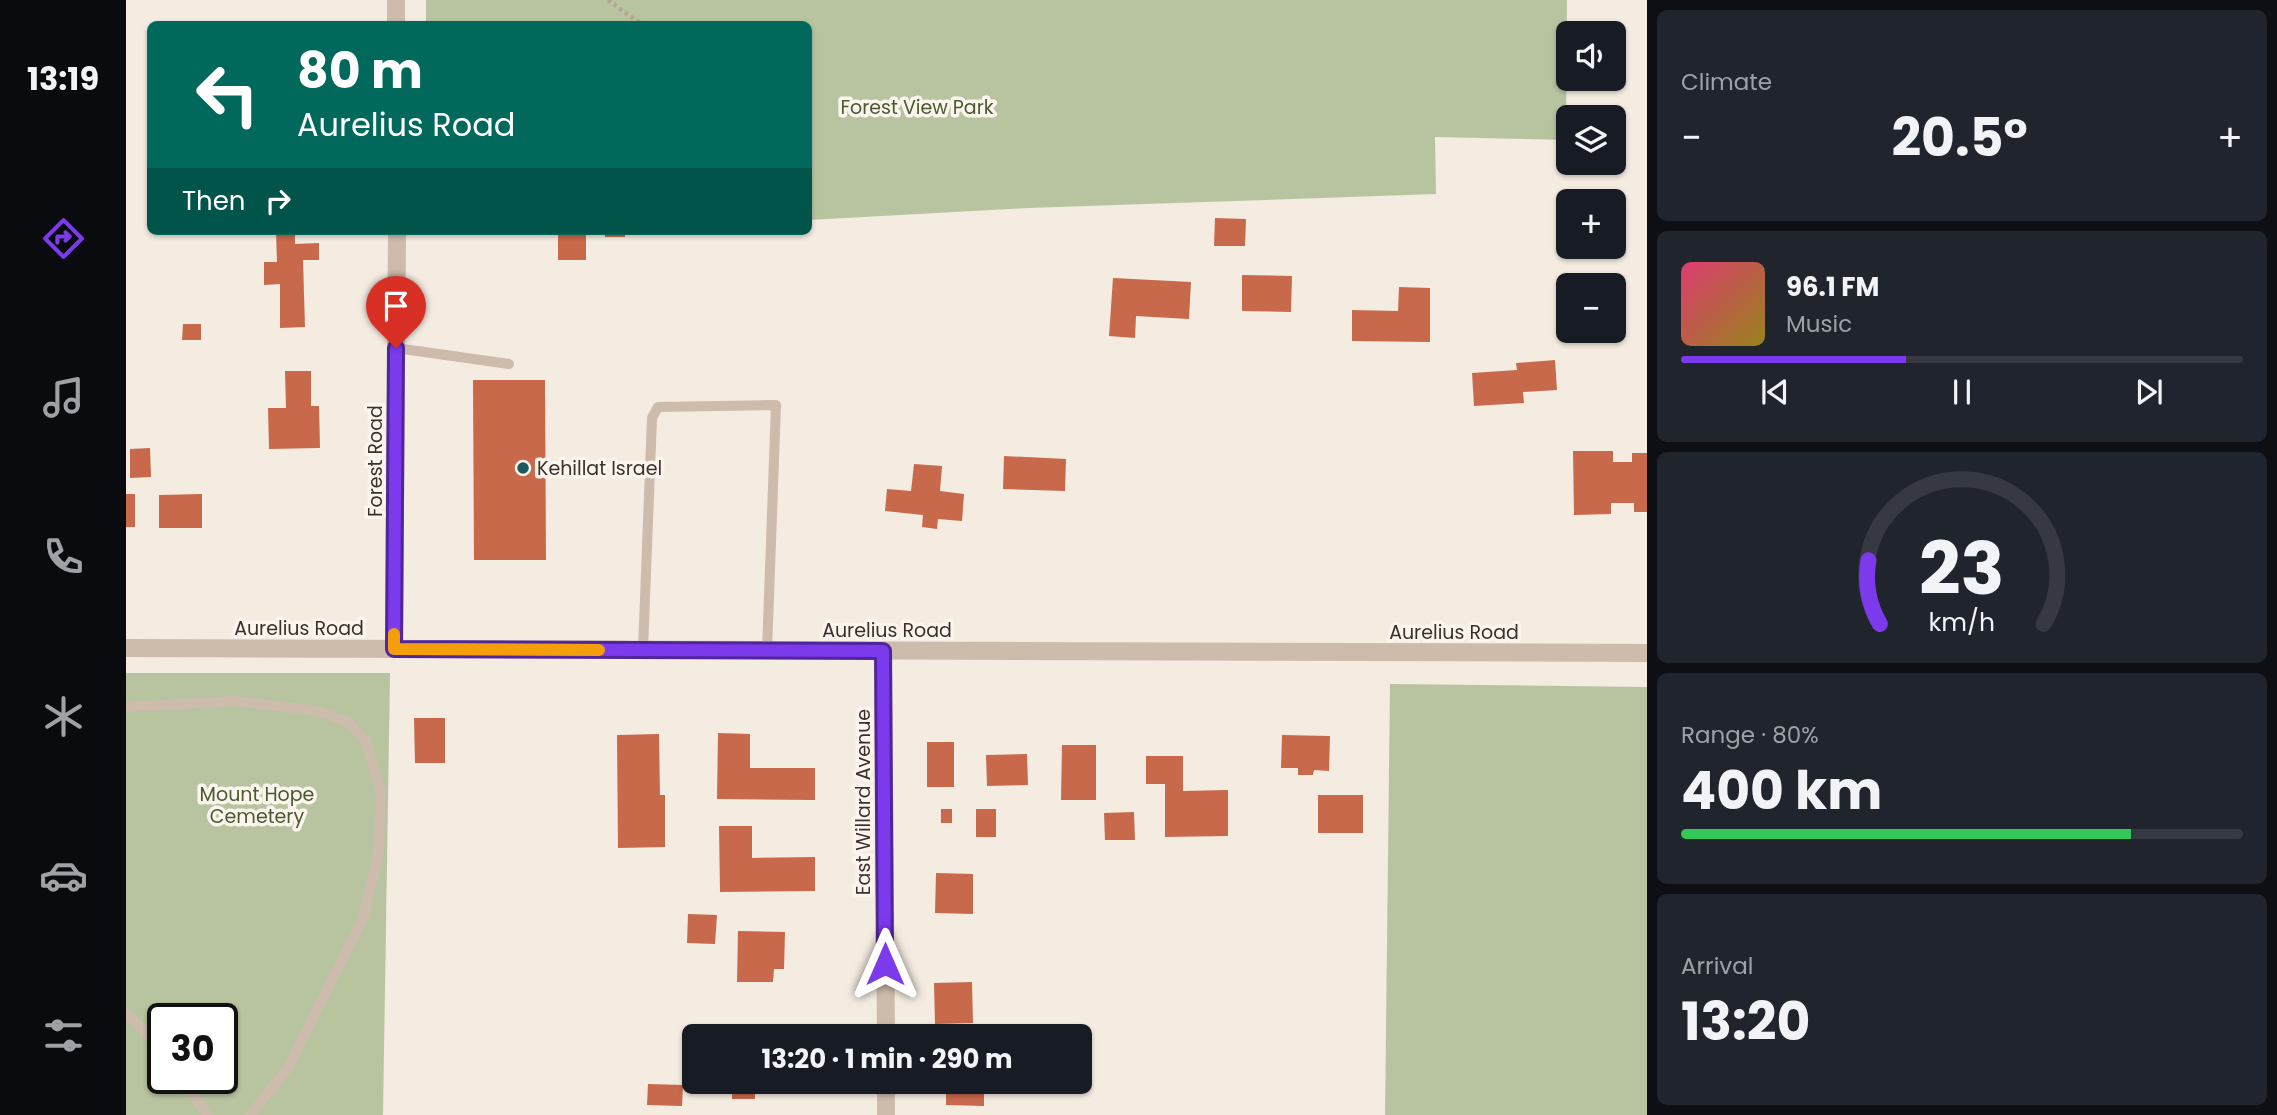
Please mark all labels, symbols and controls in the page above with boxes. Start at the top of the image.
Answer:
map controls [1556,21,1626,343]
button: sound [1556,21,1626,91]
text: 80 m [297,37,423,105]
icon: left [182,49,273,140]
text: 13:19 [27,56,99,101]
text: Climate [1681,66,1772,98]
park label: Forest View Park [840,94,994,121]
text: 20.5° [1891,101,2028,174]
text: Aurelius Road [297,102,516,147]
button: layers [1556,105,1626,175]
text: − [1681,111,1702,164]
text: + [2217,111,2243,164]
icon: right [259,182,297,220]
text: Then [182,183,245,219]
button: + [1556,189,1626,259]
icon: directions [39,214,88,263]
text: 96.1 FM [1786,269,1879,305]
button: − [1556,273,1626,343]
pin [366,276,426,348]
icon: arrive [377,287,415,325]
text: Music [1786,308,1852,340]
icon: music [39,373,88,422]
icon: previous [1756,373,1794,411]
icon: pause [1943,373,1981,411]
icon: next [2130,373,2168,411]
street label: Forest Road [362,405,389,517]
place label: Kehillat Israel [537,455,662,482]
marker: Kehillat Israel [515,460,531,476]
text: 23 [1919,518,2005,619]
icon: phone [39,532,88,581]
text: km/h [1929,604,1995,639]
street label: Aurelius Road [234,615,364,642]
street label: Aurelius Road [822,617,952,644]
street label: Aurelius Road [1389,619,1519,646]
icon: climate [39,692,88,741]
street label: East Willard Avenue [850,709,877,895]
text: Range · 80% [1681,719,1819,751]
text: 400 km [1681,754,1882,827]
park label: Mount Hope Cemetery [200,781,314,830]
icon: car [39,851,88,900]
position arrow [848,927,922,1001]
text: Arrival [1681,950,1753,982]
text: 13:20 [1681,985,1810,1058]
speed limit sign: 30 [147,1003,238,1094]
icon: filters [39,1011,88,1060]
text: 13:20 · 1 min · 290 m [761,1041,1013,1077]

